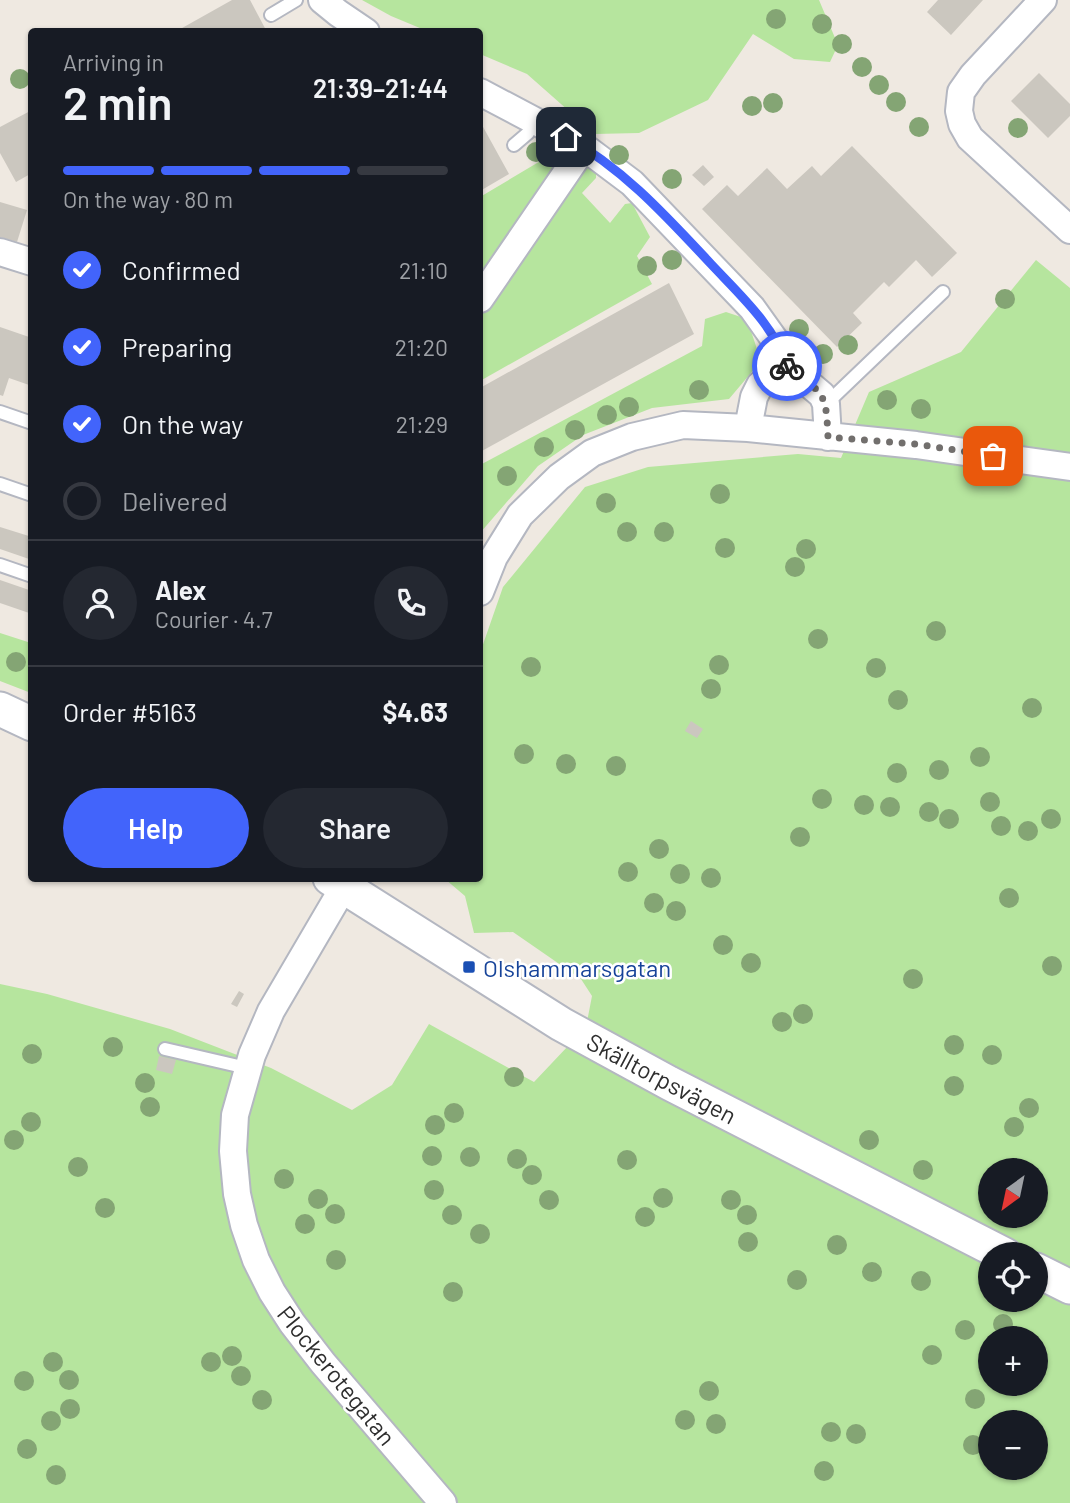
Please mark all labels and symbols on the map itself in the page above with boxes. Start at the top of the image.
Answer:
pin [536,107,596,167]
courier [752,331,822,401]
pin [963,426,1023,486]
place label: Olshammarsgatan [483,953,671,982]
marker: Olshammarsgatan [461,959,477,975]
street label: Skälltorpsvägen [582,1026,742,1130]
north arrow [978,1158,1048,1228]
street label: Plockerotegatan [272,1299,402,1451]

